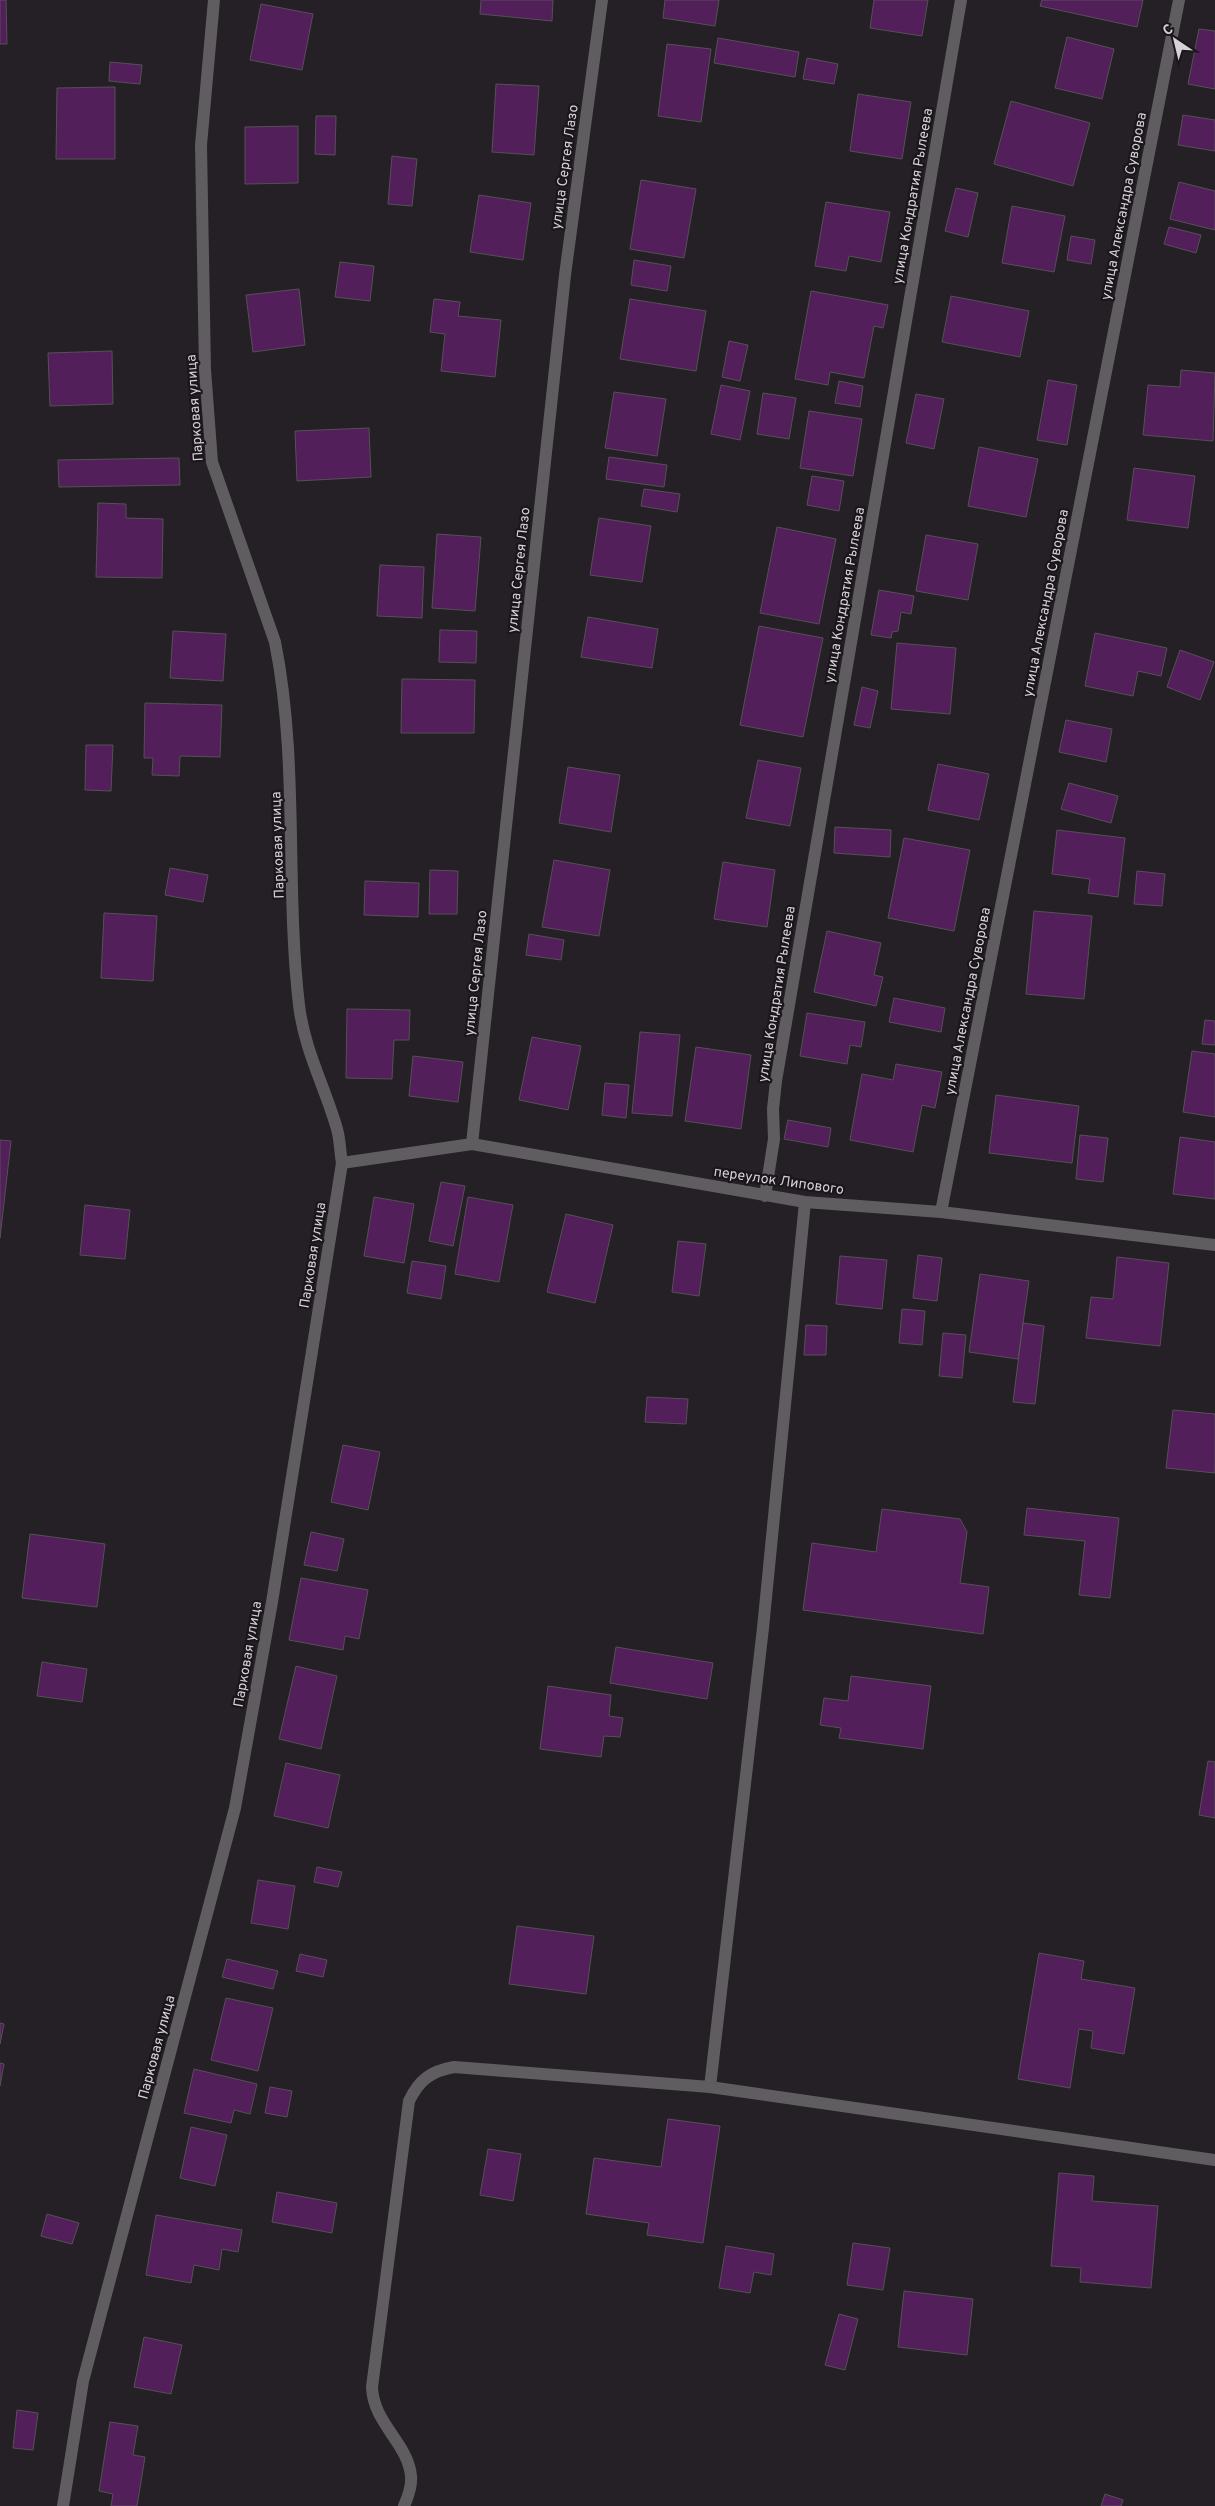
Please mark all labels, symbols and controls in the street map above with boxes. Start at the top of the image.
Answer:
north arrow [1150,15,1200,65]
text: С [1160,21,1177,40]
street label: улица Сергея Лазо [548,103,583,231]
street label: улица Кондратия Рылеева [890,107,937,286]
street label: улица Александра Суворова [1098,111,1151,302]
street label: Парковая улица [183,354,208,462]
street label: улица Сергея Лазо [504,506,535,634]
street label: улица Кондратия Рылеева [822,506,869,685]
street label: улица Александра Суворова [1020,508,1073,699]
street label: Парковая улица [268,791,289,899]
street label: улица Кондратия Рылеева [755,905,800,1084]
street label: улица Александра Суворова [942,906,995,1097]
street label: улица Сергея Лазо [461,909,492,1037]
street label: переулок Липового [713,1164,845,1199]
street label: Парковая улица [297,1201,330,1309]
street label: Парковая улица [231,1600,266,1709]
street label: Парковая улица [135,1993,180,2101]

